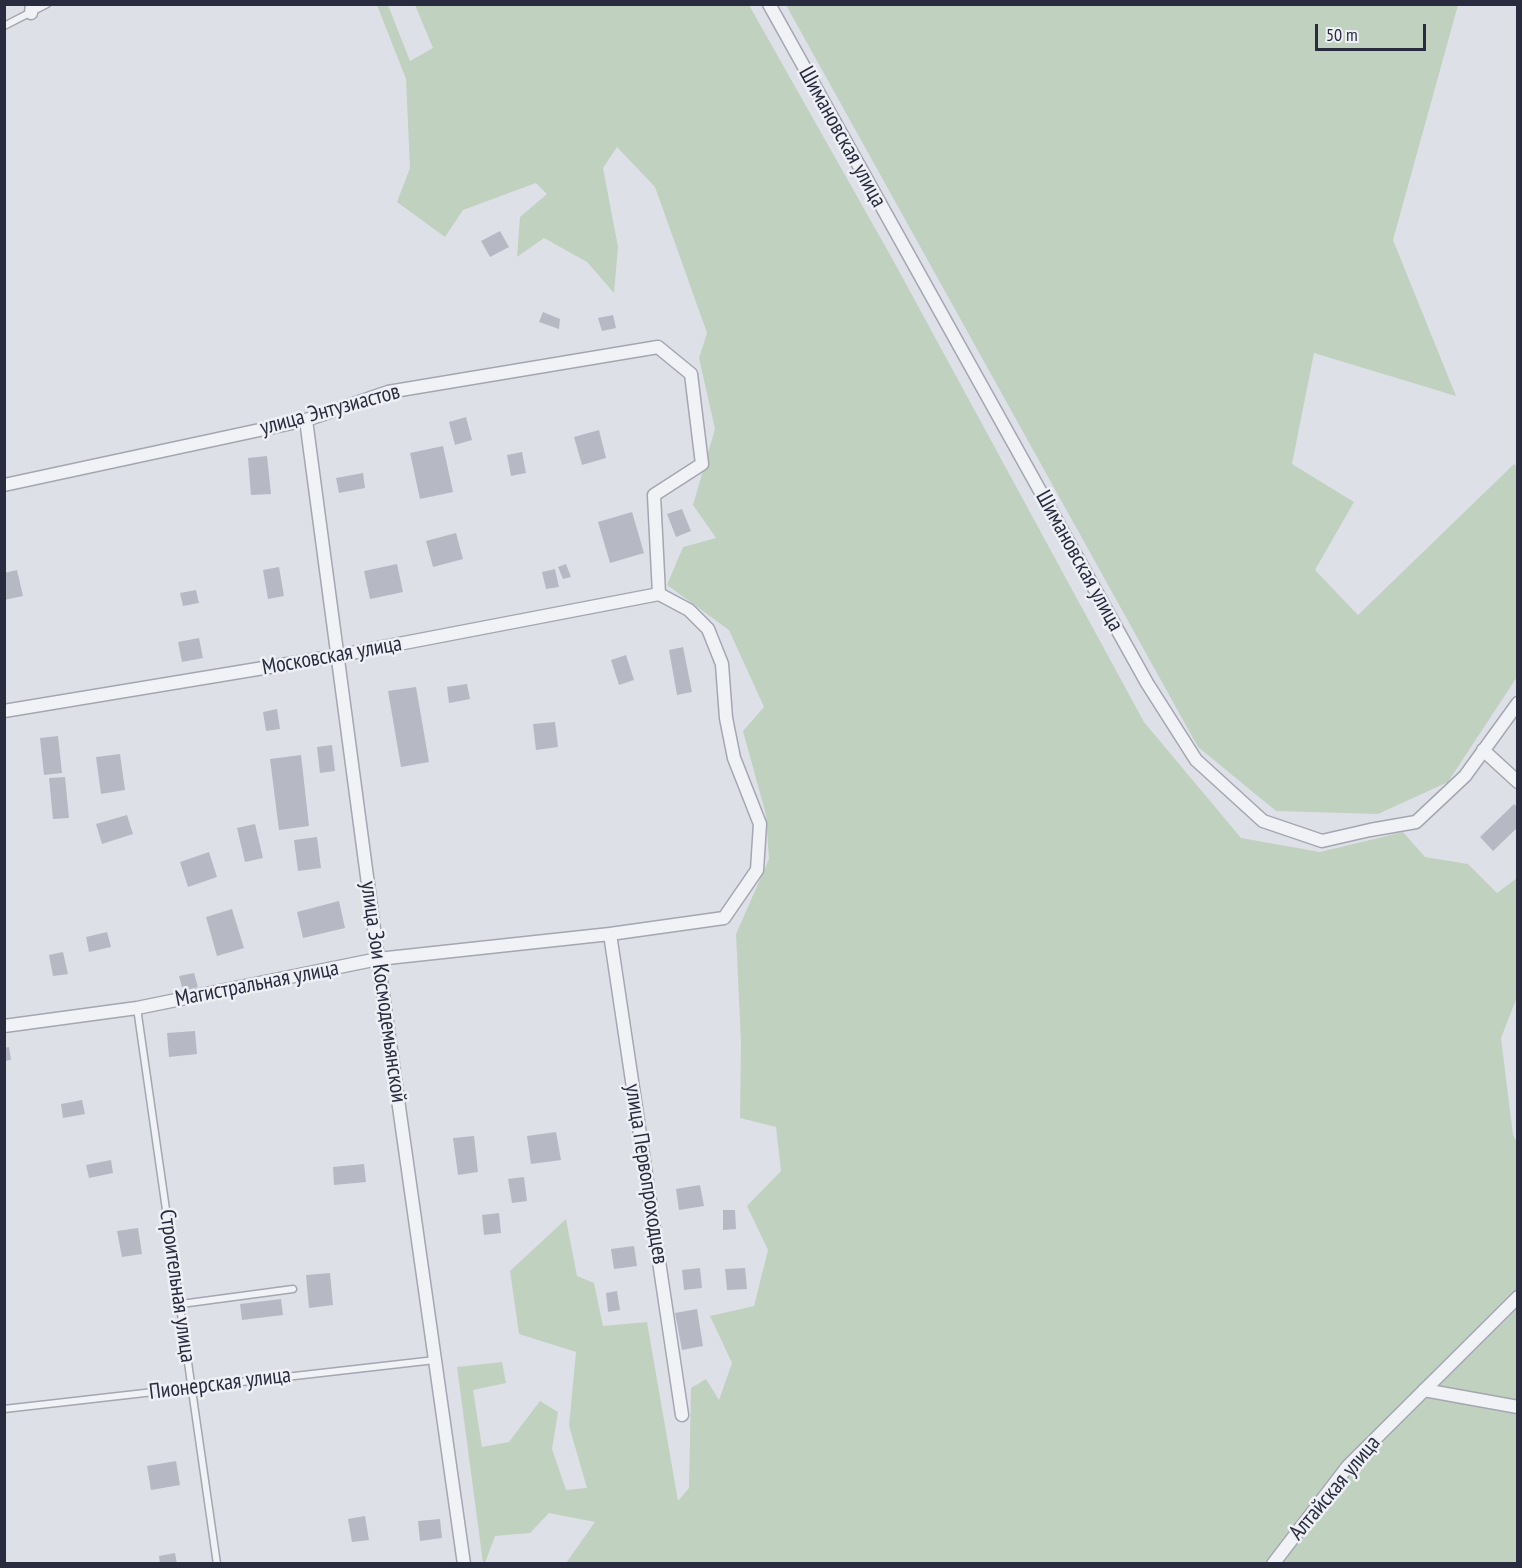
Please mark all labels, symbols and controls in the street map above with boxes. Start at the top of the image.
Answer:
scale bar [1318,12,1429,50]
text: 50 m [1326,23,1358,46]
street label: Шимановская улица [792,62,892,212]
street label: улица Энтузиастов [257,379,403,441]
street label: Шимановская улица [1029,486,1129,636]
street label: Московская улица [260,631,404,681]
street label: улица Зои Космодемьянской [354,880,412,1104]
street label: Магистральная улица [173,955,341,1013]
street label: улица Первопроходцев [619,1082,673,1266]
street label: Строительная улица [153,1208,201,1364]
street label: Пионерская улица [148,1362,292,1406]
street label: Алтайская улица [1284,1430,1386,1546]

